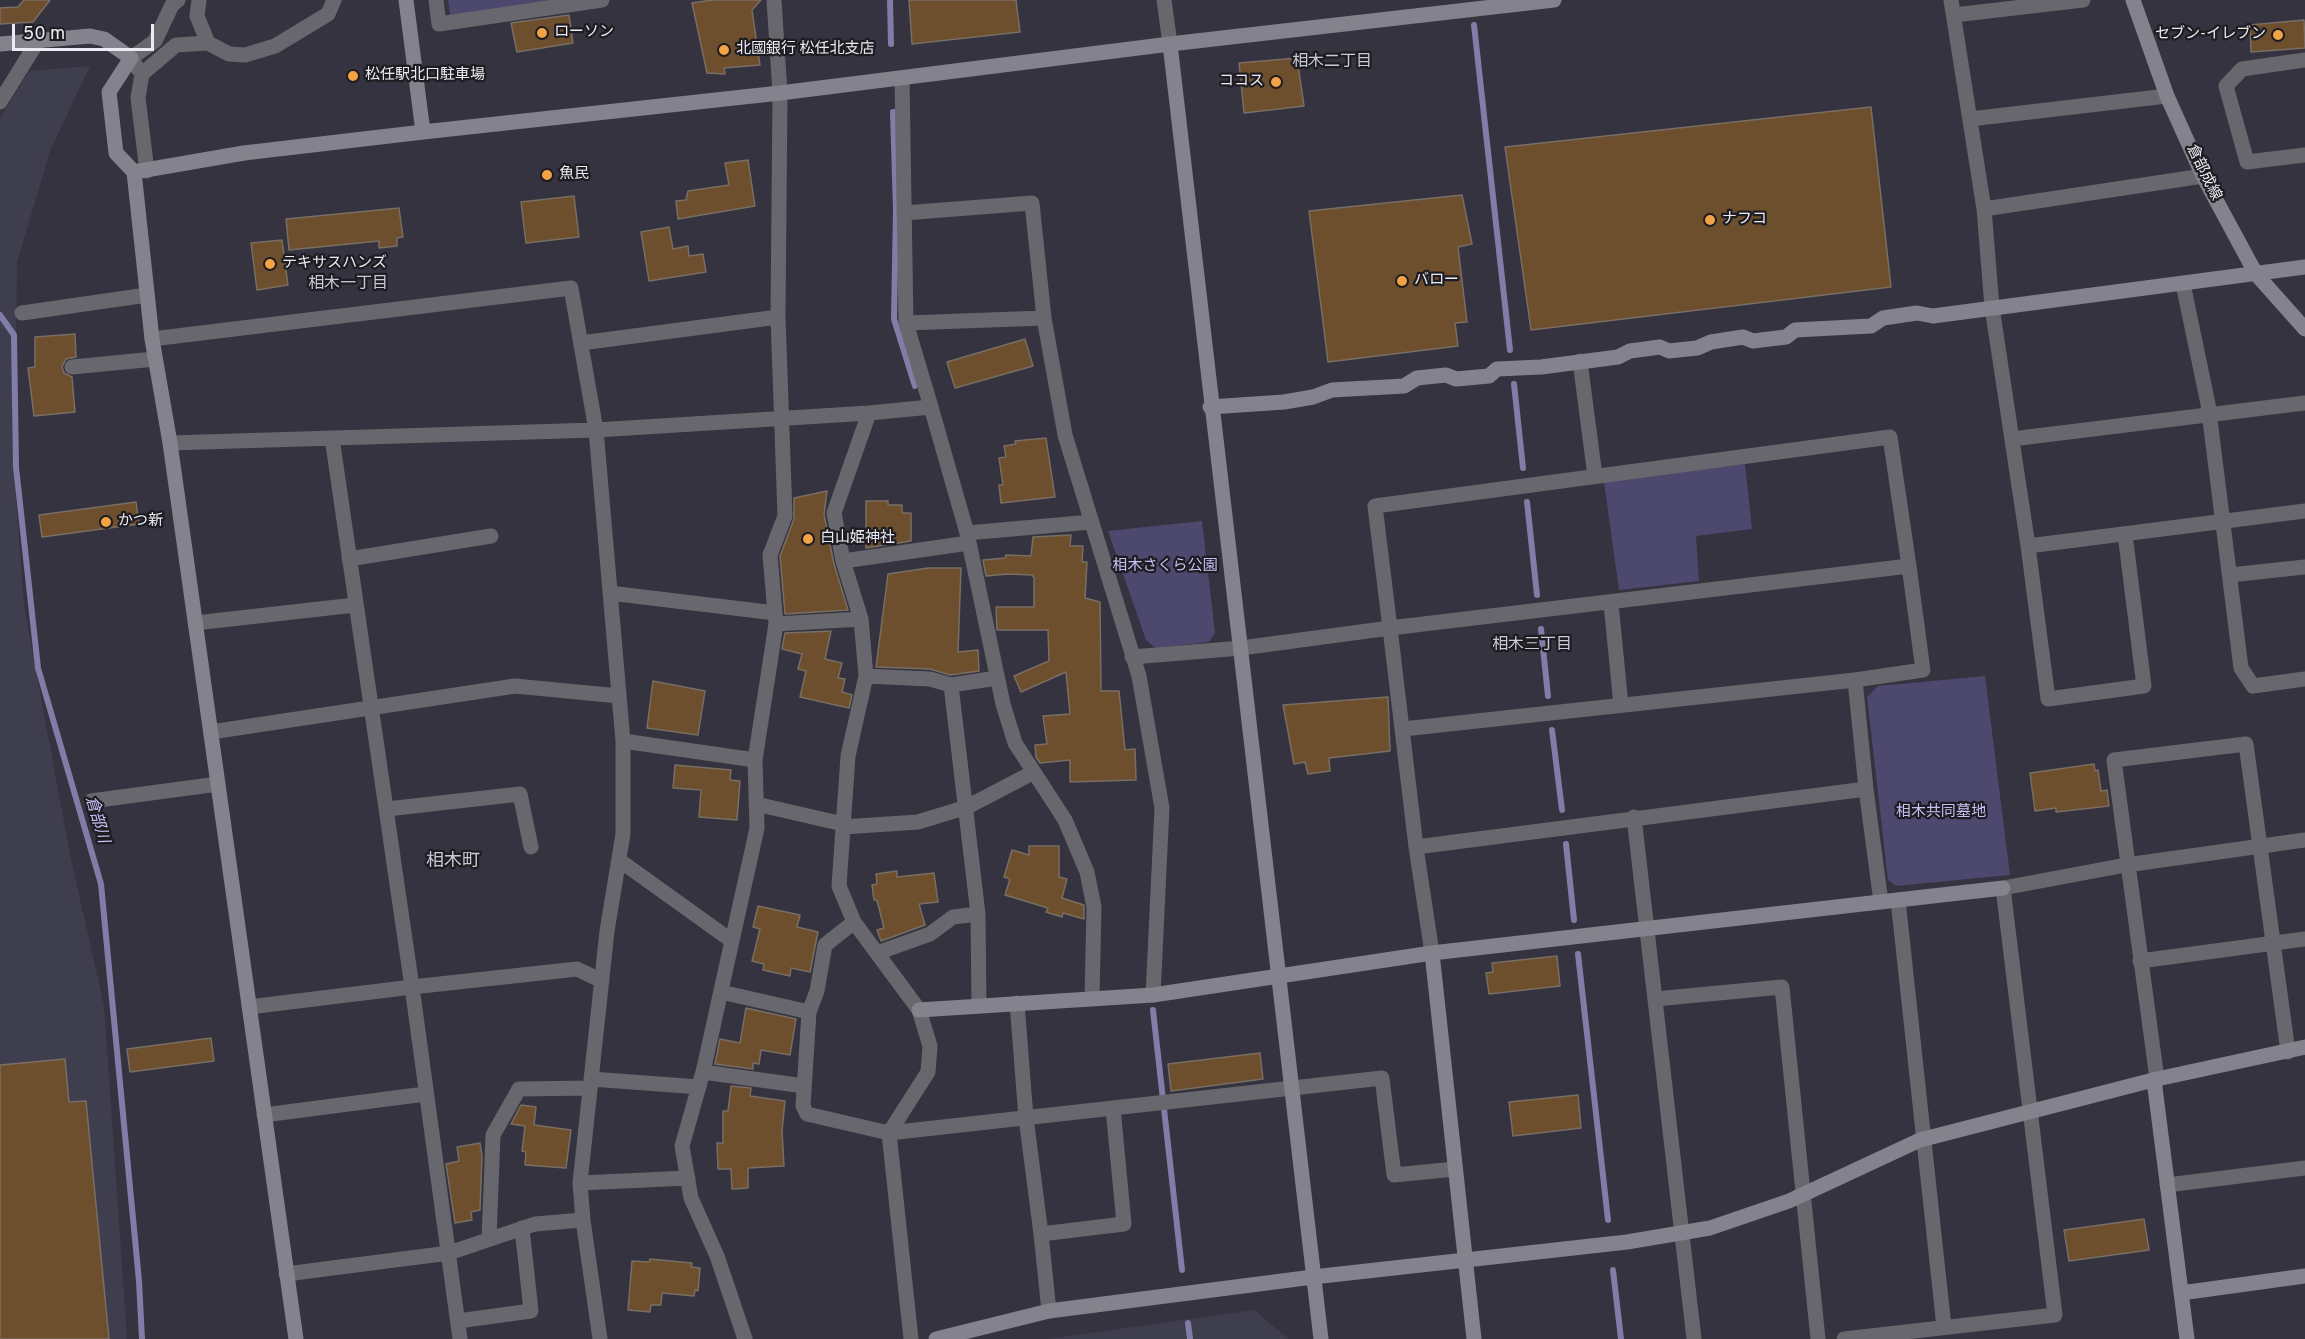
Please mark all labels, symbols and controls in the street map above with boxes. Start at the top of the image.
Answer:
scale bar [15,12,158,50]
text: 50 m [23,23,65,46]
place label: ローソン [554,24,614,42]
marker: ローソン [535,26,549,40]
place label: セブン-イレブン [2155,26,2266,44]
marker: セブン-イレブン [2271,28,2285,42]
place label: 北國銀行 松任北支店 [736,41,875,59]
marker: 北國銀行 松任北支店 [717,43,731,57]
district label: 相木二丁目 [1292,53,1372,73]
place label: 松任駅北口駐車場 [365,67,485,85]
marker: 松任駅北口駐車場 [346,69,360,83]
place label: ココス [1219,73,1264,91]
marker: ココス [1269,75,1283,89]
street label: 倉部成線 [2182,142,2224,204]
place label: 魚民 [559,166,589,184]
marker: 魚民 [540,168,554,182]
place label: ナフコ [1722,211,1767,229]
marker: ナフコ [1703,213,1717,227]
place label: テキサスハンズ [282,255,387,273]
marker: テキサスハンズ [263,257,277,271]
place label: バロー [1414,272,1459,290]
marker: バロー [1395,274,1409,288]
district label: 相木一丁目 [308,275,388,295]
place label: かつ新 [118,513,163,531]
marker: かつ新 [99,515,113,529]
place label: 白山姫神社 [820,530,895,548]
marker: 白山姫神社 [801,532,815,546]
park label: 相木さくら公園 [1113,558,1217,576]
district label: 相木三丁目 [1492,636,1572,656]
water label: 倉部川 [80,794,112,846]
park label: 相木共同墓地 [1896,804,1986,822]
district label: 相木町 [426,851,480,873]

